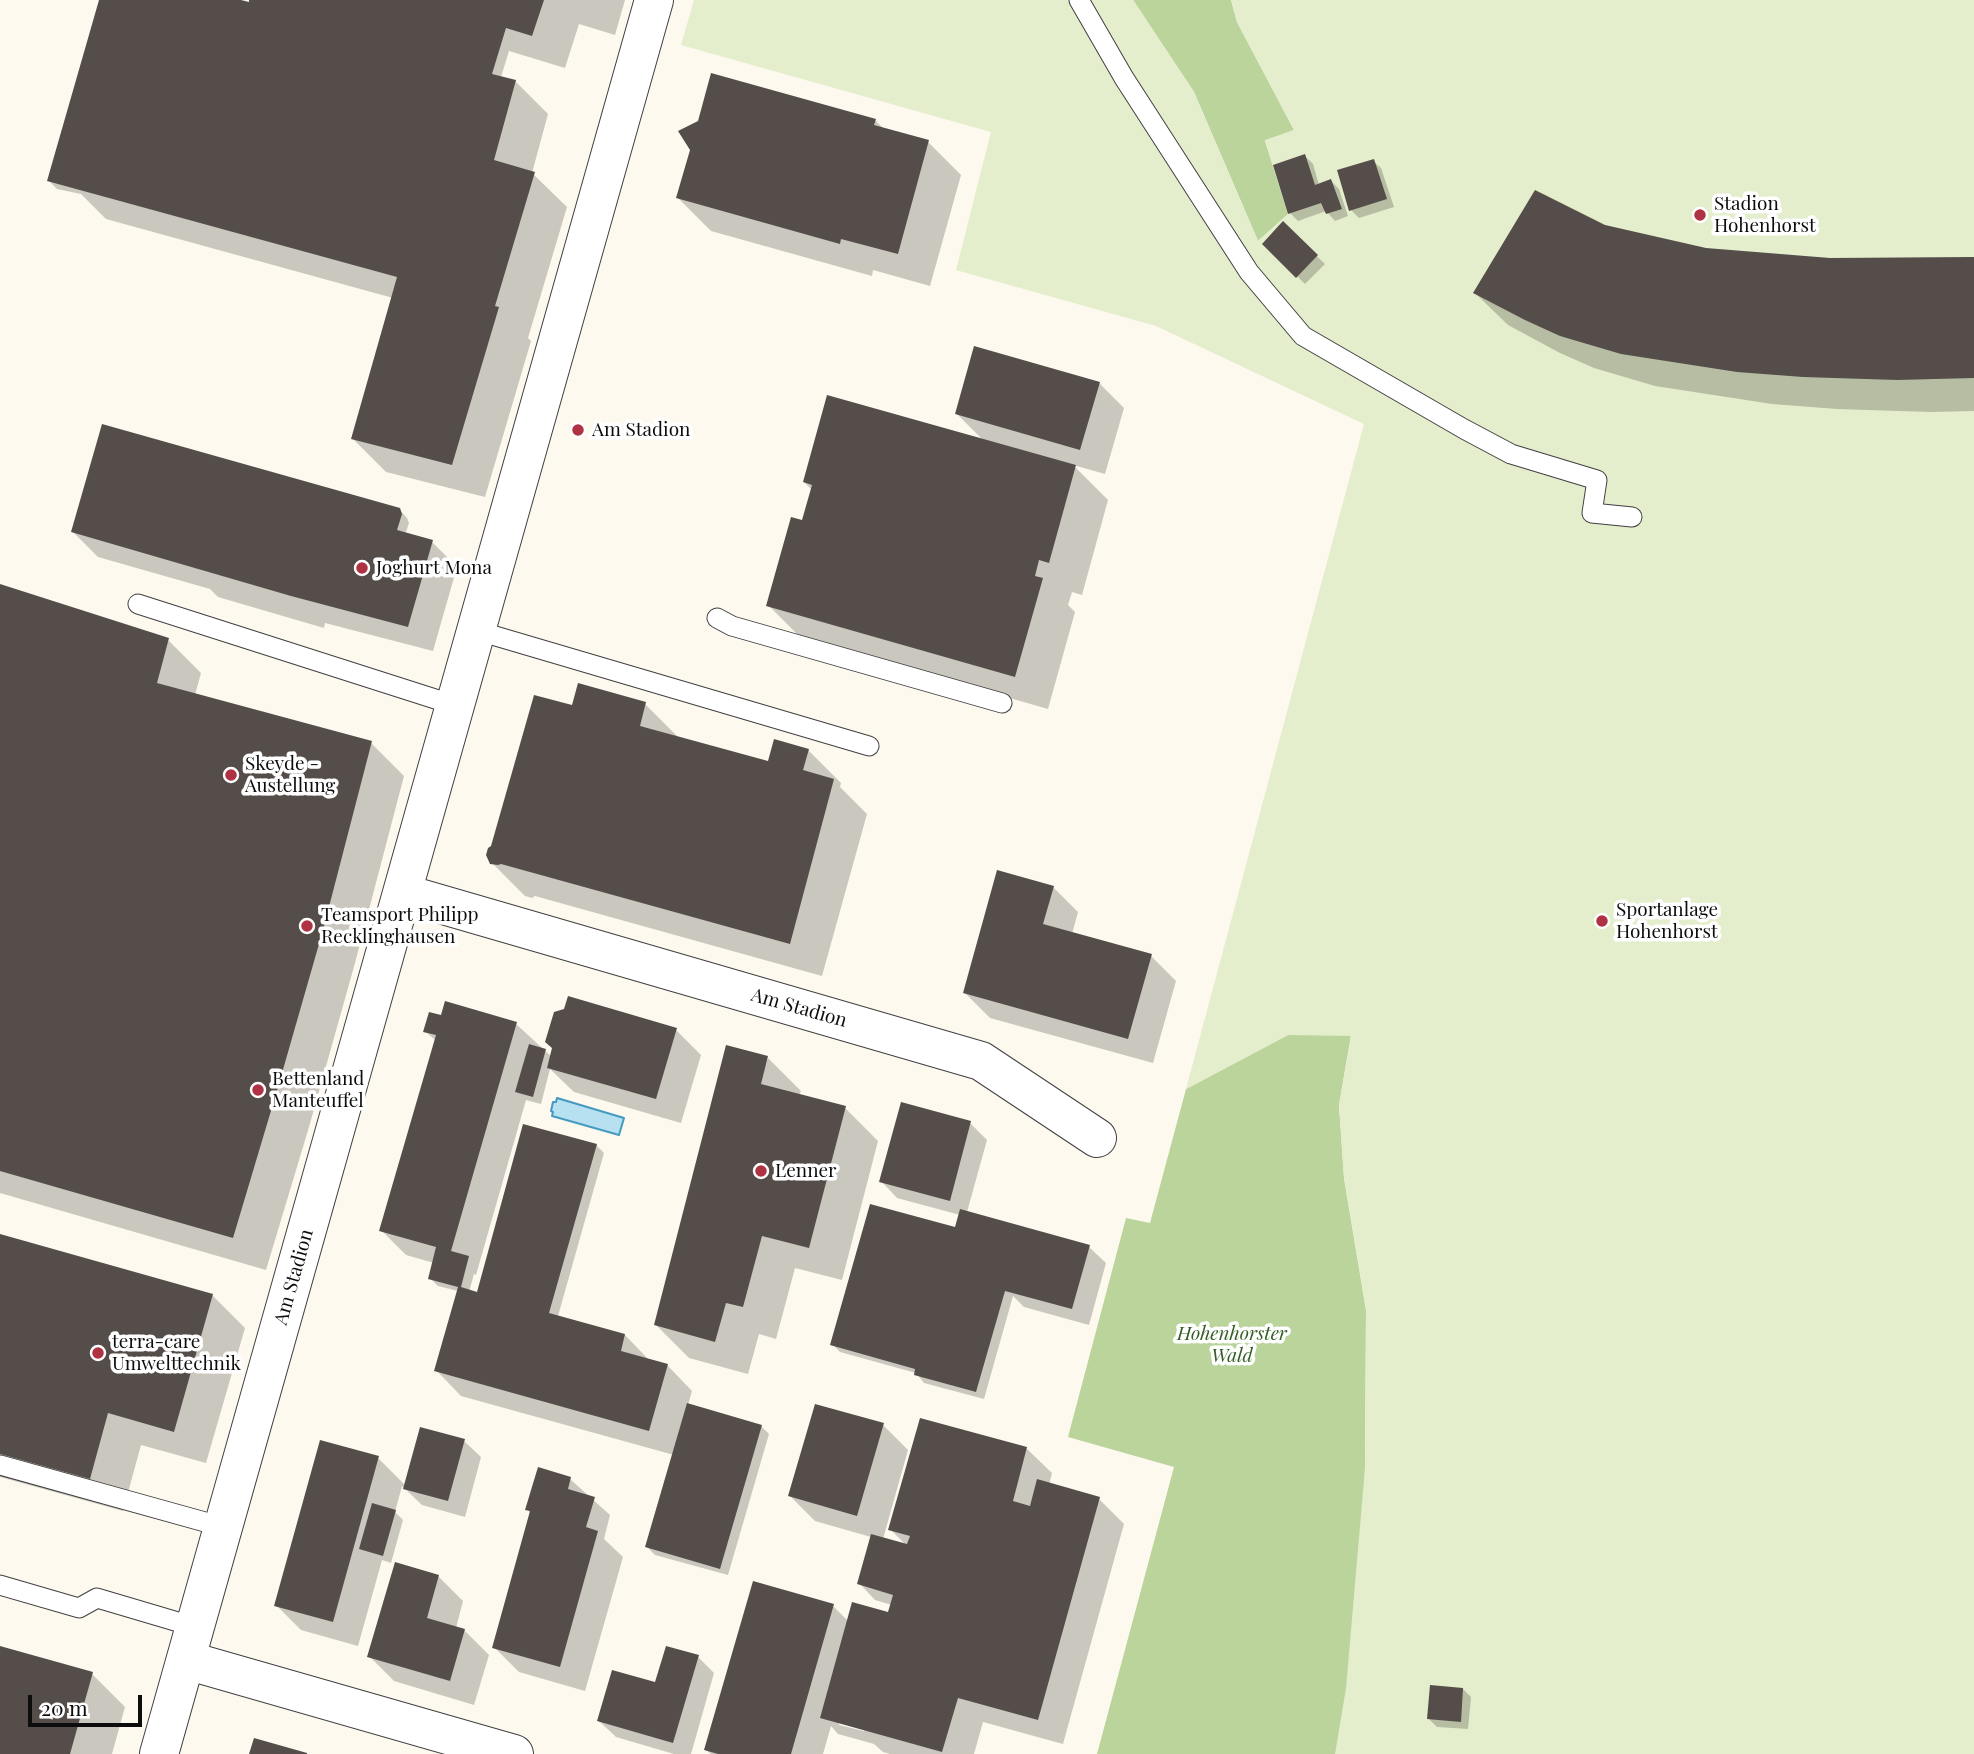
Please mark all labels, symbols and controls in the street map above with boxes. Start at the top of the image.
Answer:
place label: Stadion Hohenhorst [1714,193,1816,237]
marker: Stadion Hohenhorst [1692,207,1708,223]
place label: Am Stadion [592,419,690,441]
marker: Am Stadion [570,422,586,438]
place label: Joghurt Mona [376,557,492,579]
marker: Joghurt Mona [354,560,370,576]
place label: Skeyde - Austellung [245,753,335,797]
marker: Skeyde - Austellung [223,767,239,783]
place label: Sportanlage Hohenhorst [1616,899,1718,943]
place label: Teamsport Philipp Recklinghausen [321,904,479,948]
marker: Sportanlage Hohenhorst [1594,913,1610,929]
marker: Teamsport Philipp Recklinghausen [299,918,315,934]
street label: Am Stadion [749,983,849,1033]
place label: Bettenland Manteuffel [272,1068,364,1112]
marker: Bettenland Manteuffel [250,1082,266,1098]
place label: Lenner [775,1160,837,1182]
marker: Lenner [753,1163,769,1179]
street label: Am Stadion [269,1227,319,1327]
park label: Hohenhorster Wald [1177,1323,1287,1367]
place label: terra-care Umwelttechnik [112,1331,241,1375]
marker: terra-care Umwelttechnik [90,1345,106,1361]
scale bar [32,1680,145,1724]
text: 20 m [41,1693,88,1721]

